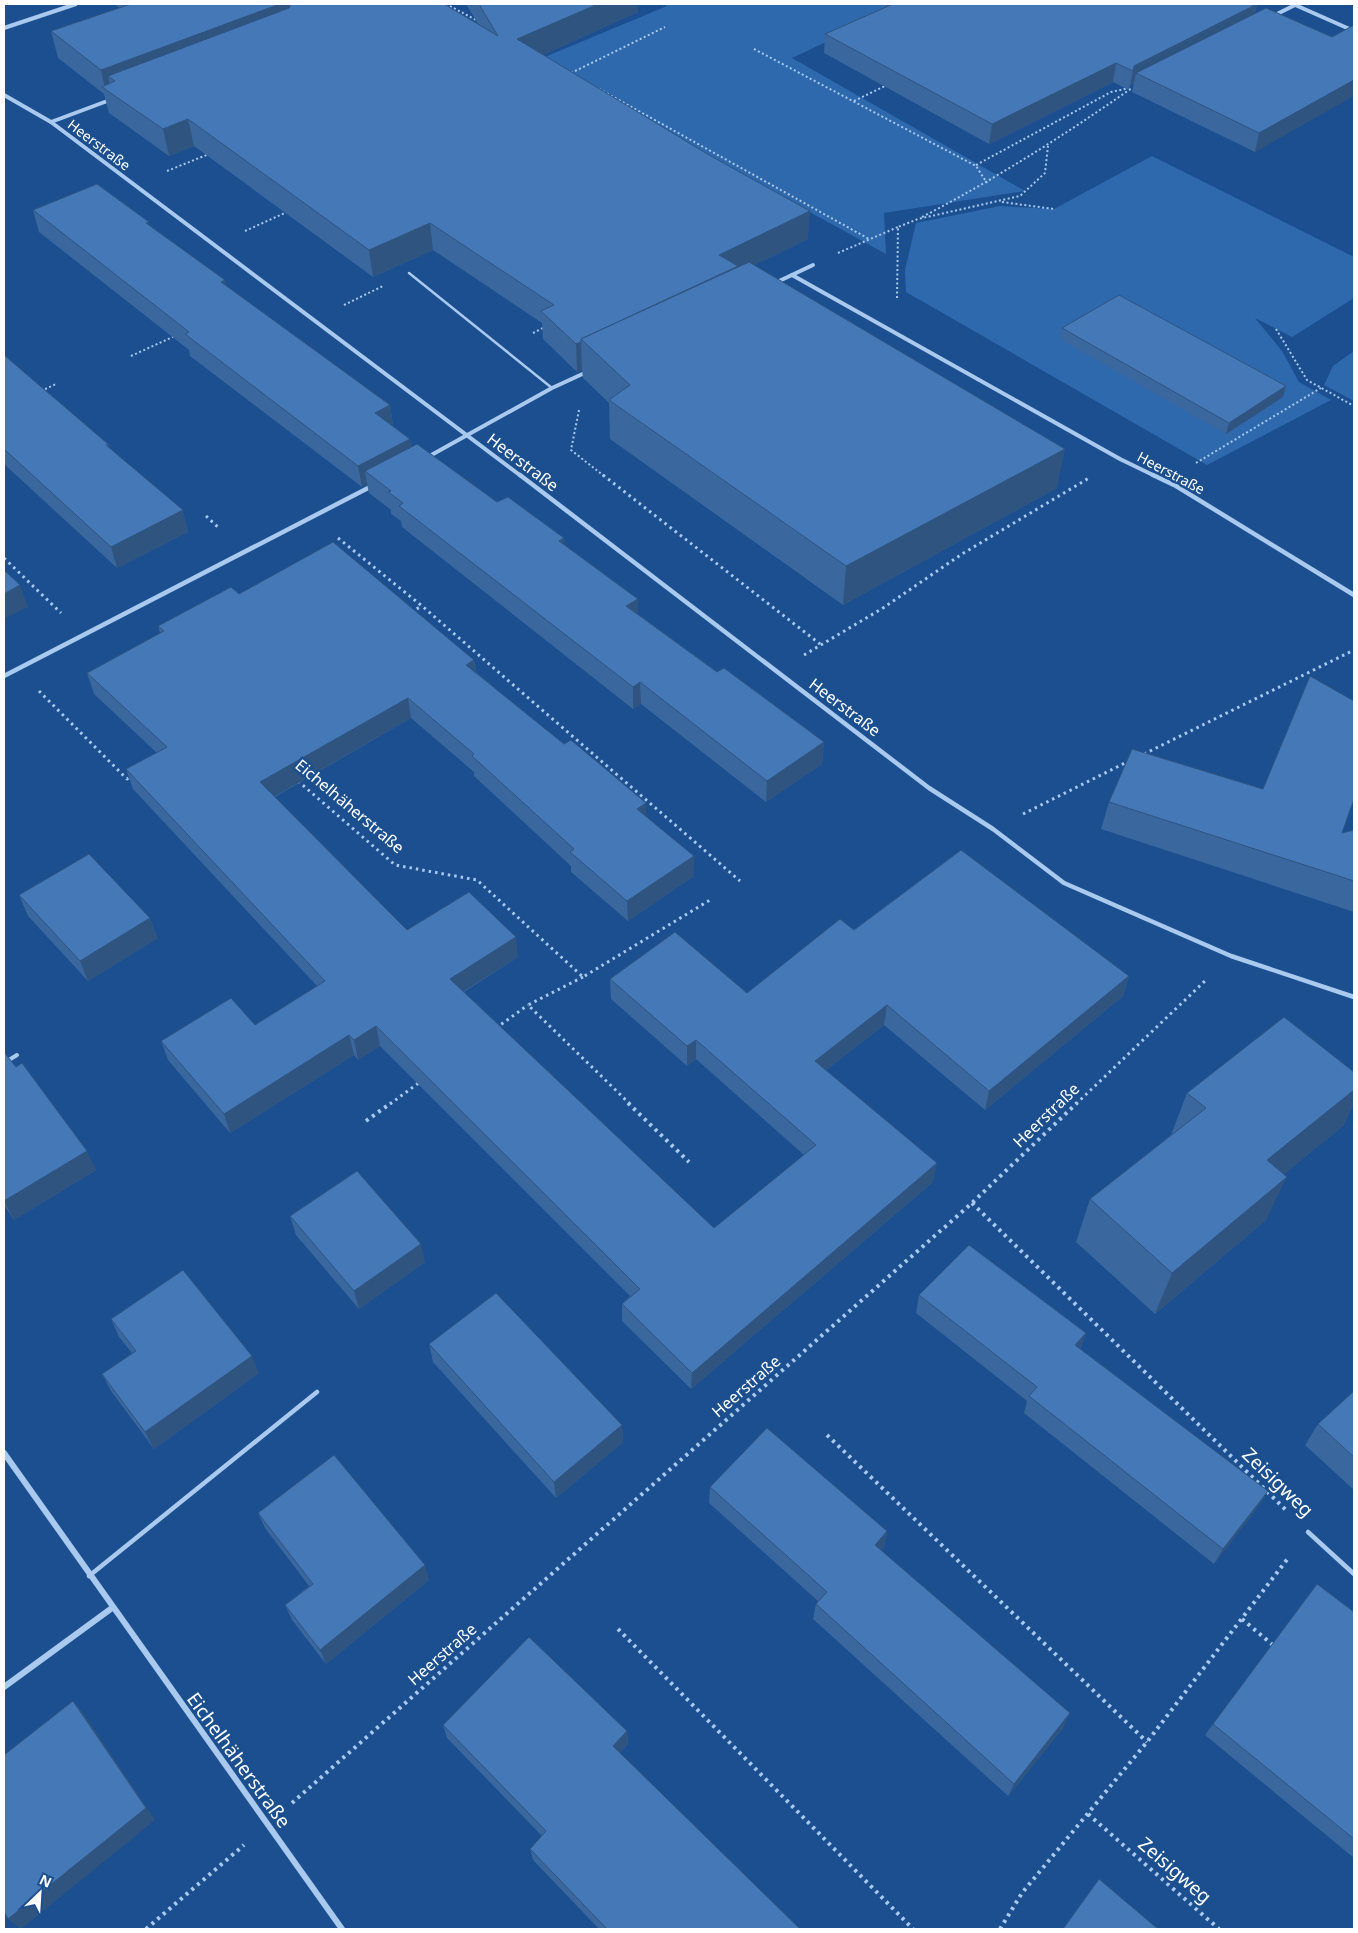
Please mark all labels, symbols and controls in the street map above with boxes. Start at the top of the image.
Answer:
street label: Heerstraße [64,115,135,174]
street label: Heerstraße [483,428,563,496]
street label: Heerstraße [1134,447,1208,498]
street label: Heerstraße [805,673,885,741]
street label: Eichelhäherstraße [291,754,409,858]
street label: Heerstraße [1008,1078,1084,1152]
street label: Heerstraße [707,1350,785,1422]
street label: Zeisigweg [1237,1442,1319,1522]
street label: Heerstraße [403,1618,481,1690]
street label: Eichelhäherstraße [181,1687,297,1833]
street label: Zeisigweg [1133,1831,1217,1909]
north arrow [15,1868,65,1918]
text: N [37,1870,55,1892]

